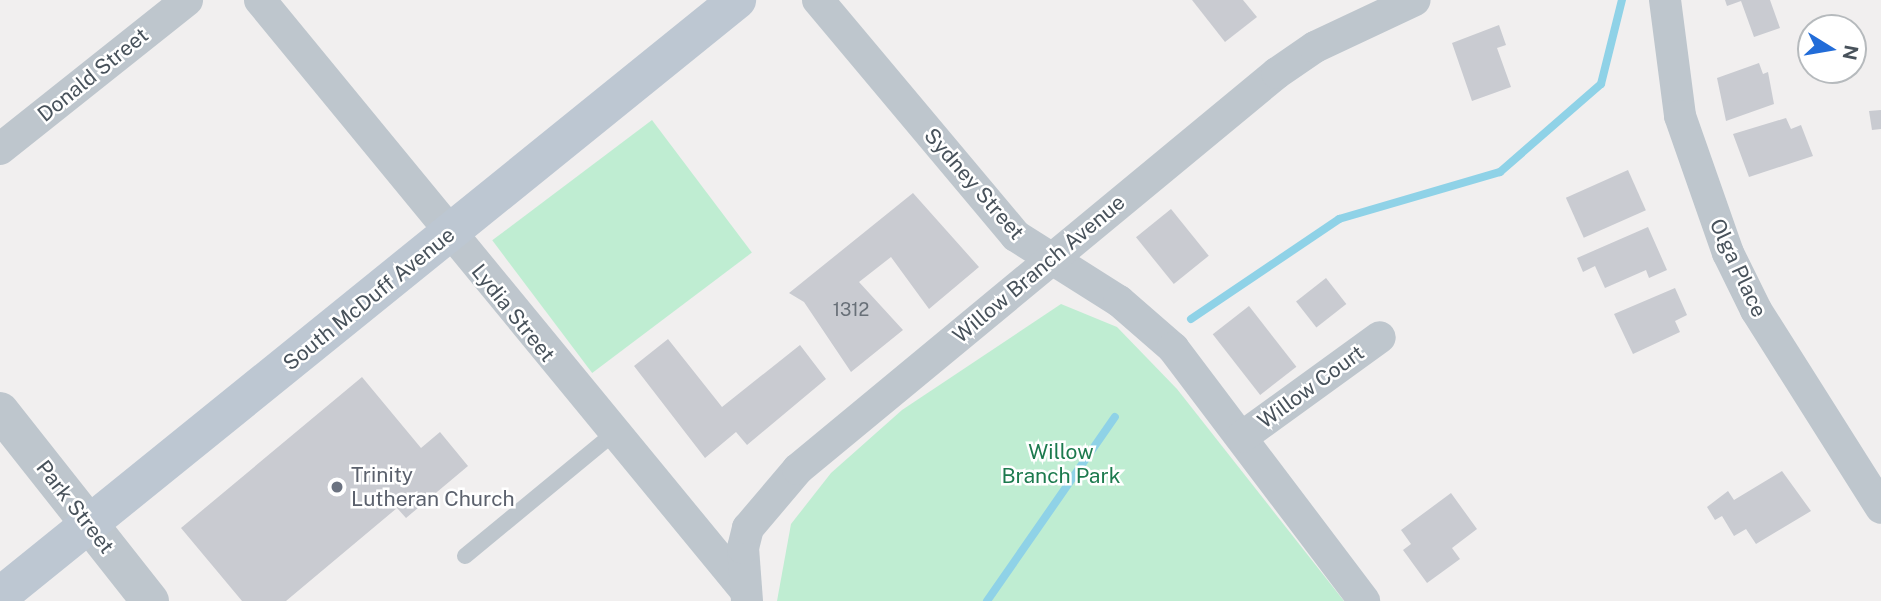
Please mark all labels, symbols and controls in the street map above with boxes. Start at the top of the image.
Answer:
north arrow [1797,14,1867,84]
street label: Donald Street [33,23,153,127]
text: N [1838,43,1863,62]
street label: Sydney Street [919,123,1029,245]
street label: Willow Branch Avenue [948,190,1130,348]
street label: Olga Place [1704,215,1772,321]
street label: South McDuff Avenue [278,222,460,376]
street label: Lydia Street [466,259,560,367]
house number: 1312 [833,299,869,321]
street label: Willow Court [1253,340,1369,434]
park label: Willow Branch Park [1002,439,1120,489]
street label: Park Street [31,455,119,559]
place label: Trinity Lutheran Church [351,462,515,512]
marker: Trinity Lutheran Church [329,479,345,495]

